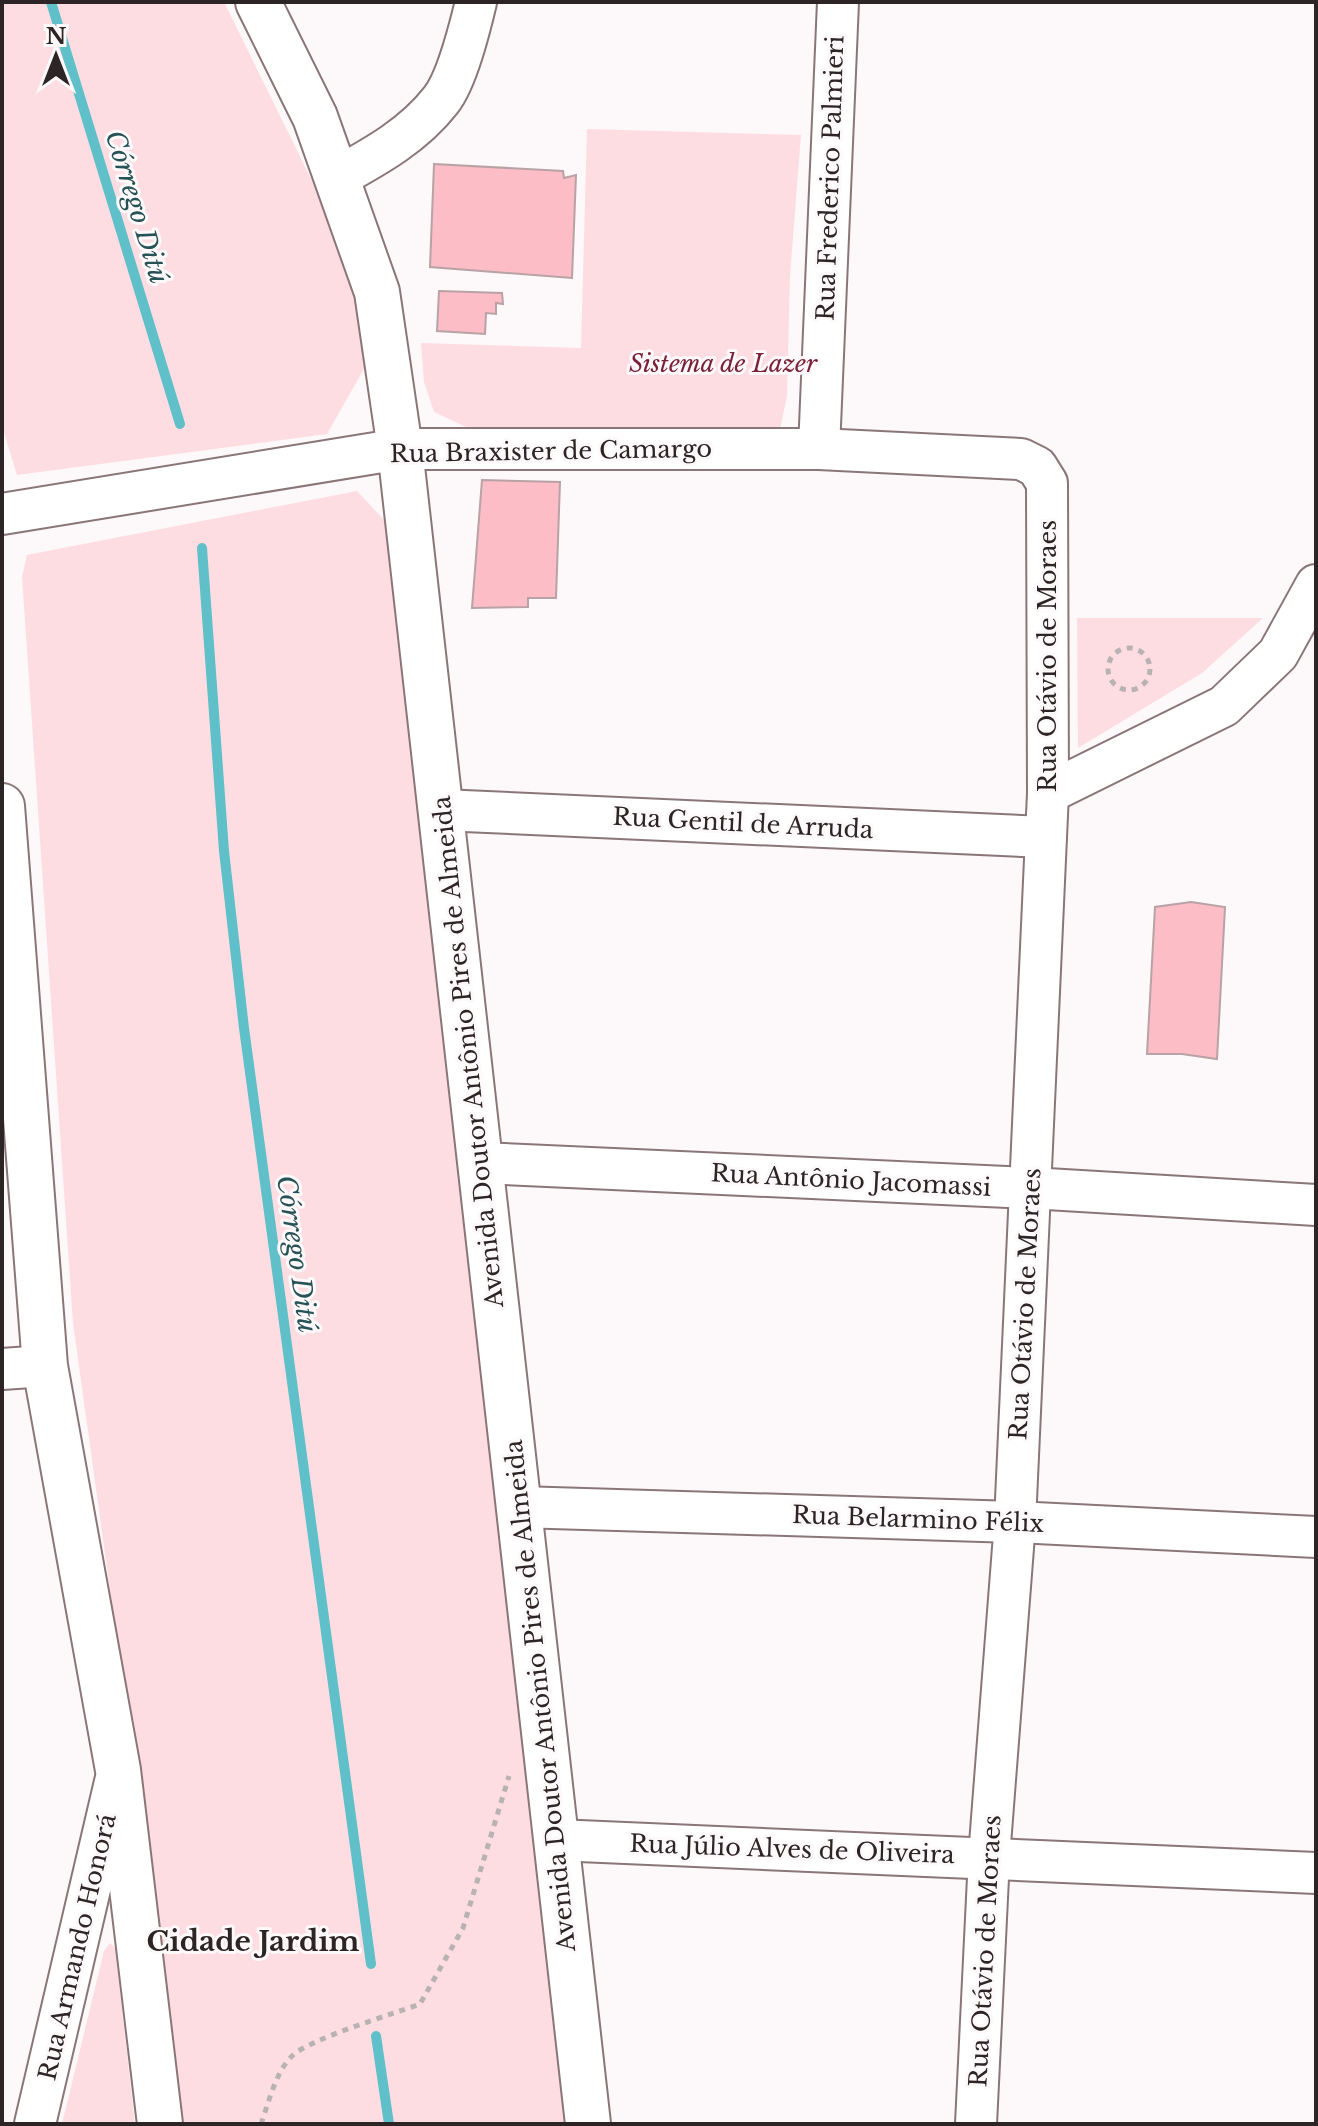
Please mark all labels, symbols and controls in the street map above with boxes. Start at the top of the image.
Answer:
north arrow [16,16,96,96]
text: N [46,23,67,50]
street label: Rua Frederico Palmieri [811,35,849,321]
water label: Córrego Ditú [99,127,175,287]
park label: Sistema de Lazer [629,349,818,378]
street label: Rua Braxister de Camargo [390,434,712,468]
street label: Rua Otávio de Moraes [1033,520,1062,792]
street label: Avenida Doutor Antônio Pires de Almeida [427,794,509,1310]
street label: Rua Gentil de Arruda [612,802,875,844]
street label: Rua Antônio Jacomassi [710,1158,992,1202]
street label: Rua Otávio de Moraes [1003,1167,1047,1441]
water label: Córrego Ditú [270,1173,324,1335]
street label: Avenida Doutor Antônio Pires de Almeida [499,1438,581,1954]
street label: Rua Belarmino Félix [792,1500,1045,1538]
street label: Rua Armando Honorá [32,1810,122,2083]
street label: Rua Otávio de Moraes [963,1814,1007,2088]
street label: Rua Júlio Alves de Oliveira [629,1829,956,1869]
district label: Cidade Jardim [147,1924,359,1959]

